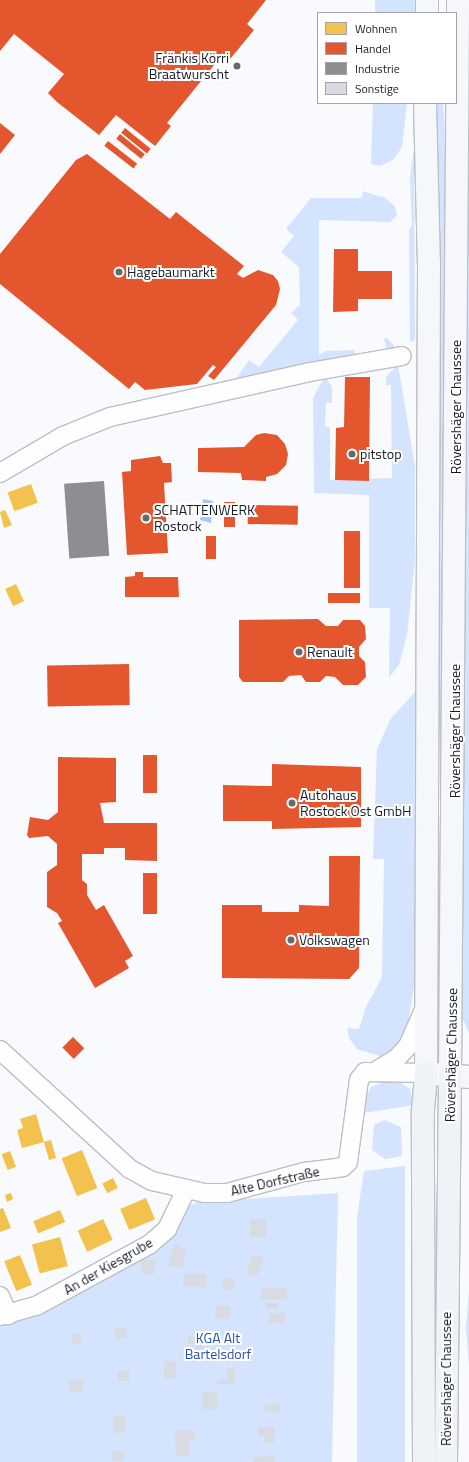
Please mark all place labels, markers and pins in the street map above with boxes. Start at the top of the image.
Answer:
place label: Fränkis Körri Braatwurscht [149,50,229,82]
marker: Fränkis Körri Braatwurscht [232,61,242,71]
place label: Hagebaumarkt [127,264,215,280]
marker: Hagebaumarkt [114,267,124,277]
place label: pitstop [360,446,402,462]
marker: pitstop [347,449,357,459]
place label: SCHATTENWERK Rostock [154,502,255,534]
marker: SCHATTENWERK Rostock [141,513,151,523]
place label: Renault [307,644,353,660]
marker: Renault [294,647,304,657]
place label: Autohaus Rostock Ost GmbH [300,787,411,820]
marker: Autohaus Rostock Ost GmbH [287,798,297,808]
place label: Volkswagen [299,932,370,948]
marker: Volkswagen [286,935,296,945]

